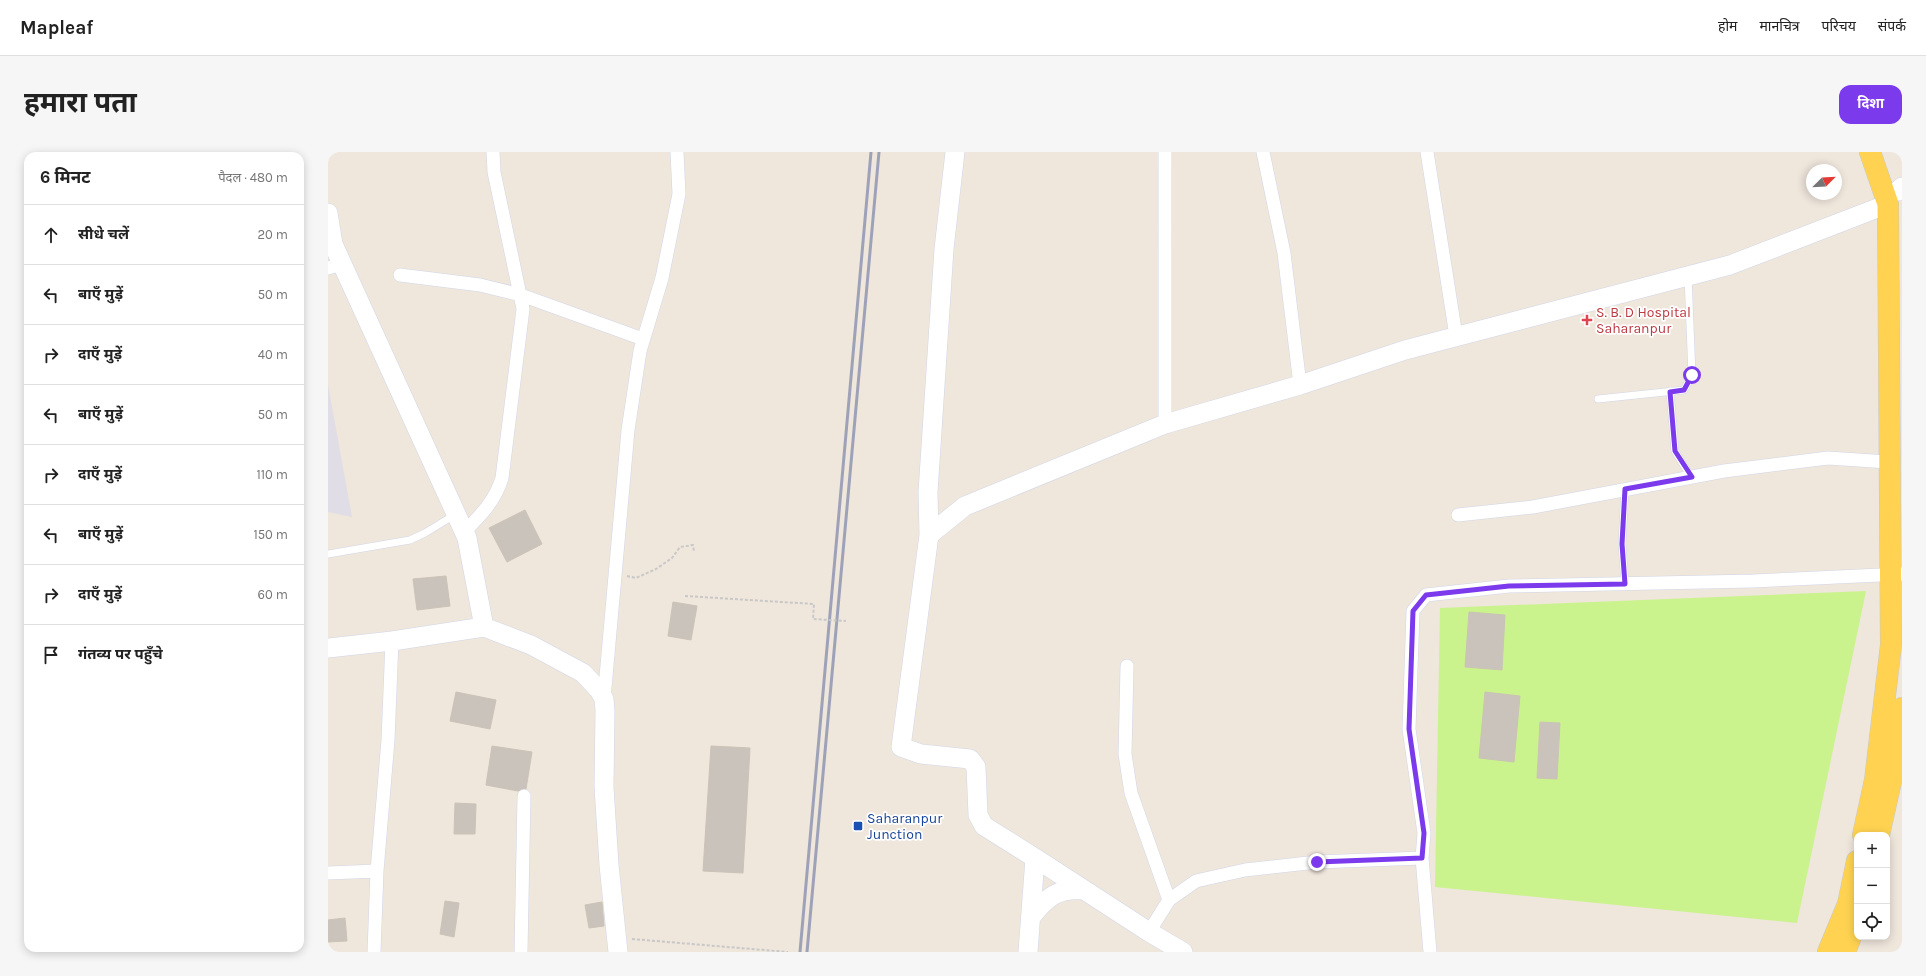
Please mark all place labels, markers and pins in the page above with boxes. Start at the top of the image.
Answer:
place label: S. B. D Hospital Saharanpur [1596,304,1691,337]
marker: S. B. D Hospital Saharanpur [1581,314,1593,326]
place label: Saharanpur Junction [867,810,943,843]
marker: Saharanpur Junction [852,820,864,832]

